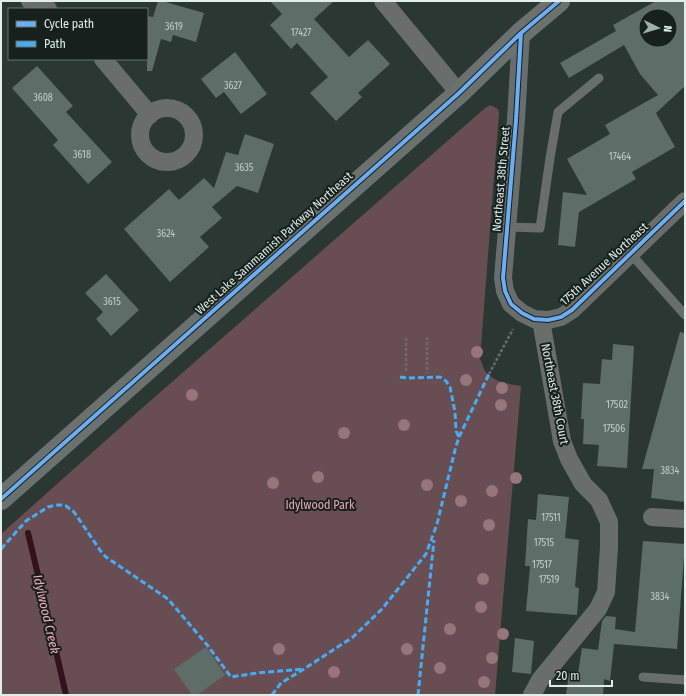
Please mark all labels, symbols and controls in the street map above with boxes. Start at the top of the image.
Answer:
legend [8,8,148,60]
north arrow [638,8,678,48]
text: Cycle path [44,17,94,31]
house number: 3619 [165,21,183,33]
text: N [661,25,674,33]
house number: 17427 [291,27,311,39]
text: Path [44,37,66,51]
house number: 3627 [224,80,242,92]
house number: 3608 [33,92,53,104]
street label: Northeast 38th Street [489,126,513,232]
house number: 3618 [73,149,91,161]
house number: 17464 [609,151,631,163]
house number: 3635 [235,162,254,174]
street label: West Lake Sammamish Parkway Northeast [193,169,355,317]
street label: 175th Avenue Northeast [557,219,651,308]
house number: 3624 [157,228,175,240]
house number: 3615 [103,296,121,308]
street label: Northeast 38th Court [538,342,572,446]
house number: 17502 [606,399,629,411]
house number: 17506 [603,423,625,435]
house number: 3834 [661,465,680,477]
park label: Idylwood Park [285,498,355,512]
house number: 17511 [541,512,561,524]
house number: 17515 [534,537,555,549]
house number: 17517 [532,559,552,571]
water label: Idylwood Creek [30,573,63,656]
house number: 17519 [539,574,559,586]
house number: 3834 [651,591,670,603]
scale bar [550,662,612,688]
text: 20 m [556,669,580,683]

